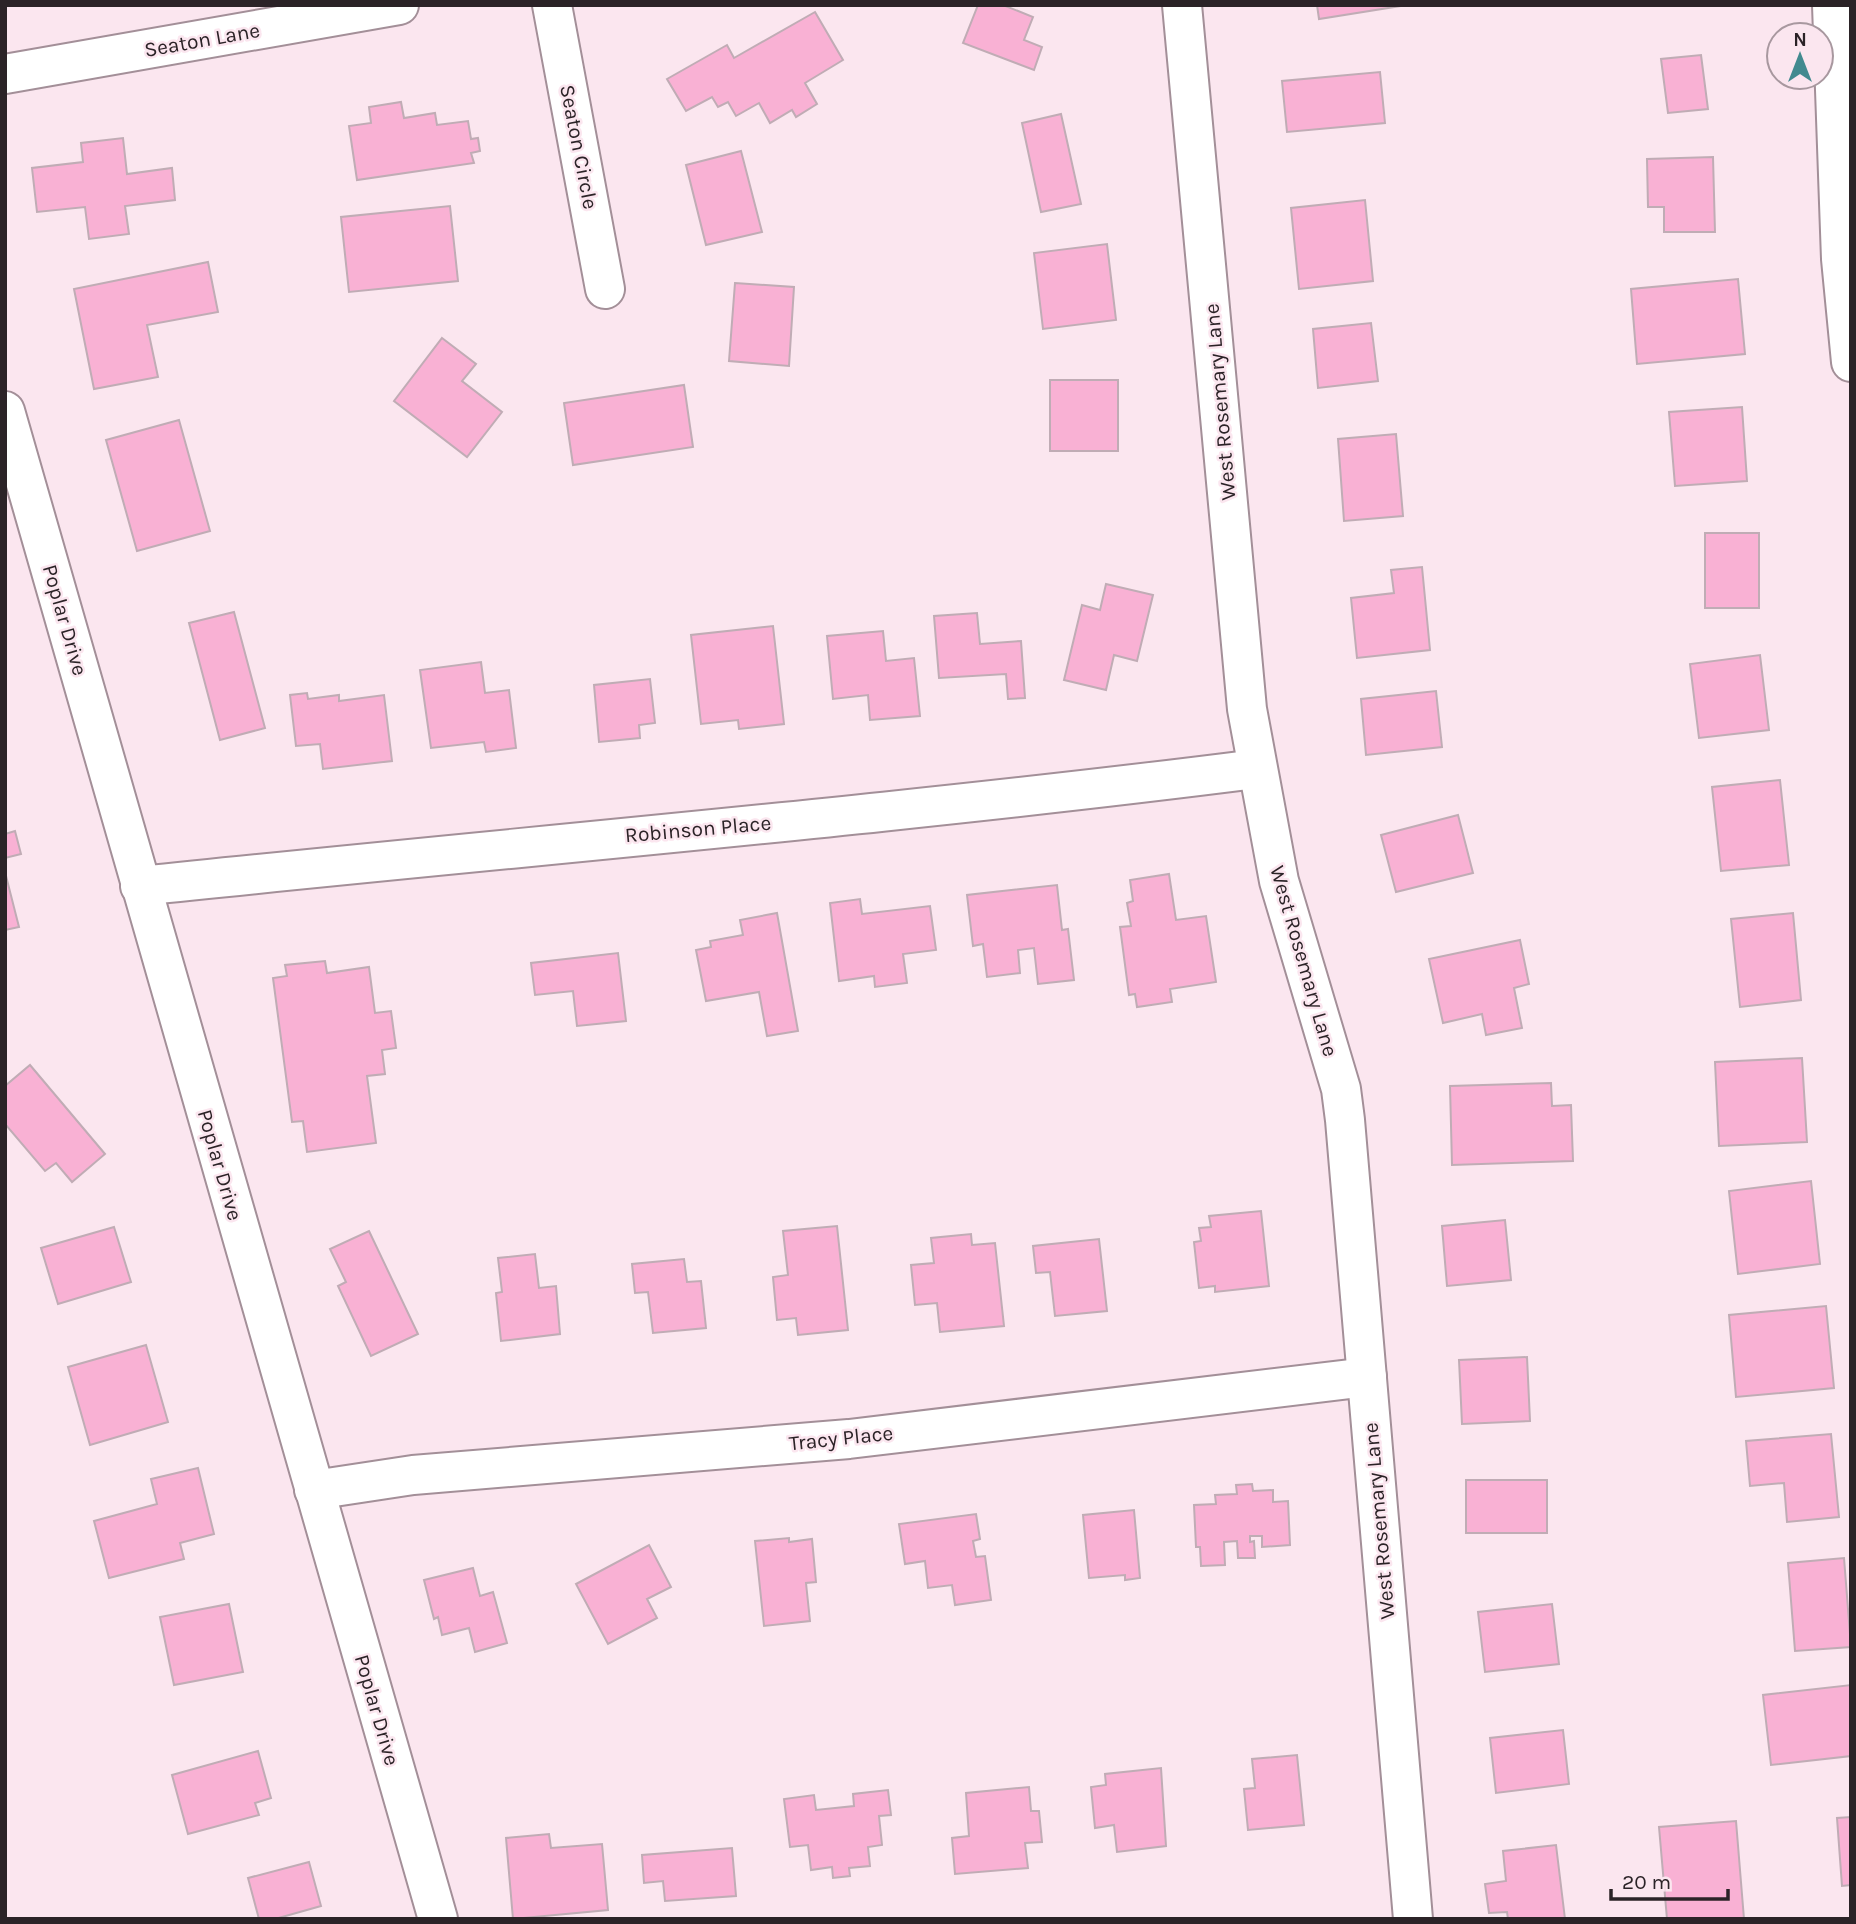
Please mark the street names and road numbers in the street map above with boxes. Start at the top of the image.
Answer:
street label: Seaton Lane [142,18,262,62]
street label: Seaton Circle [555,83,603,211]
street label: West Rosemary Lane [1199,303,1241,501]
street label: Poplar Drive [38,562,92,678]
street label: Robinson Place [624,811,772,847]
street label: West Rosemary Lane [1265,863,1343,1059]
street label: Poplar Drive [193,1107,247,1223]
street label: Tracy Place [788,1421,894,1455]
street label: West Rosemary Lane [1358,1422,1400,1620]
street label: Poplar Drive [350,1652,404,1768]

